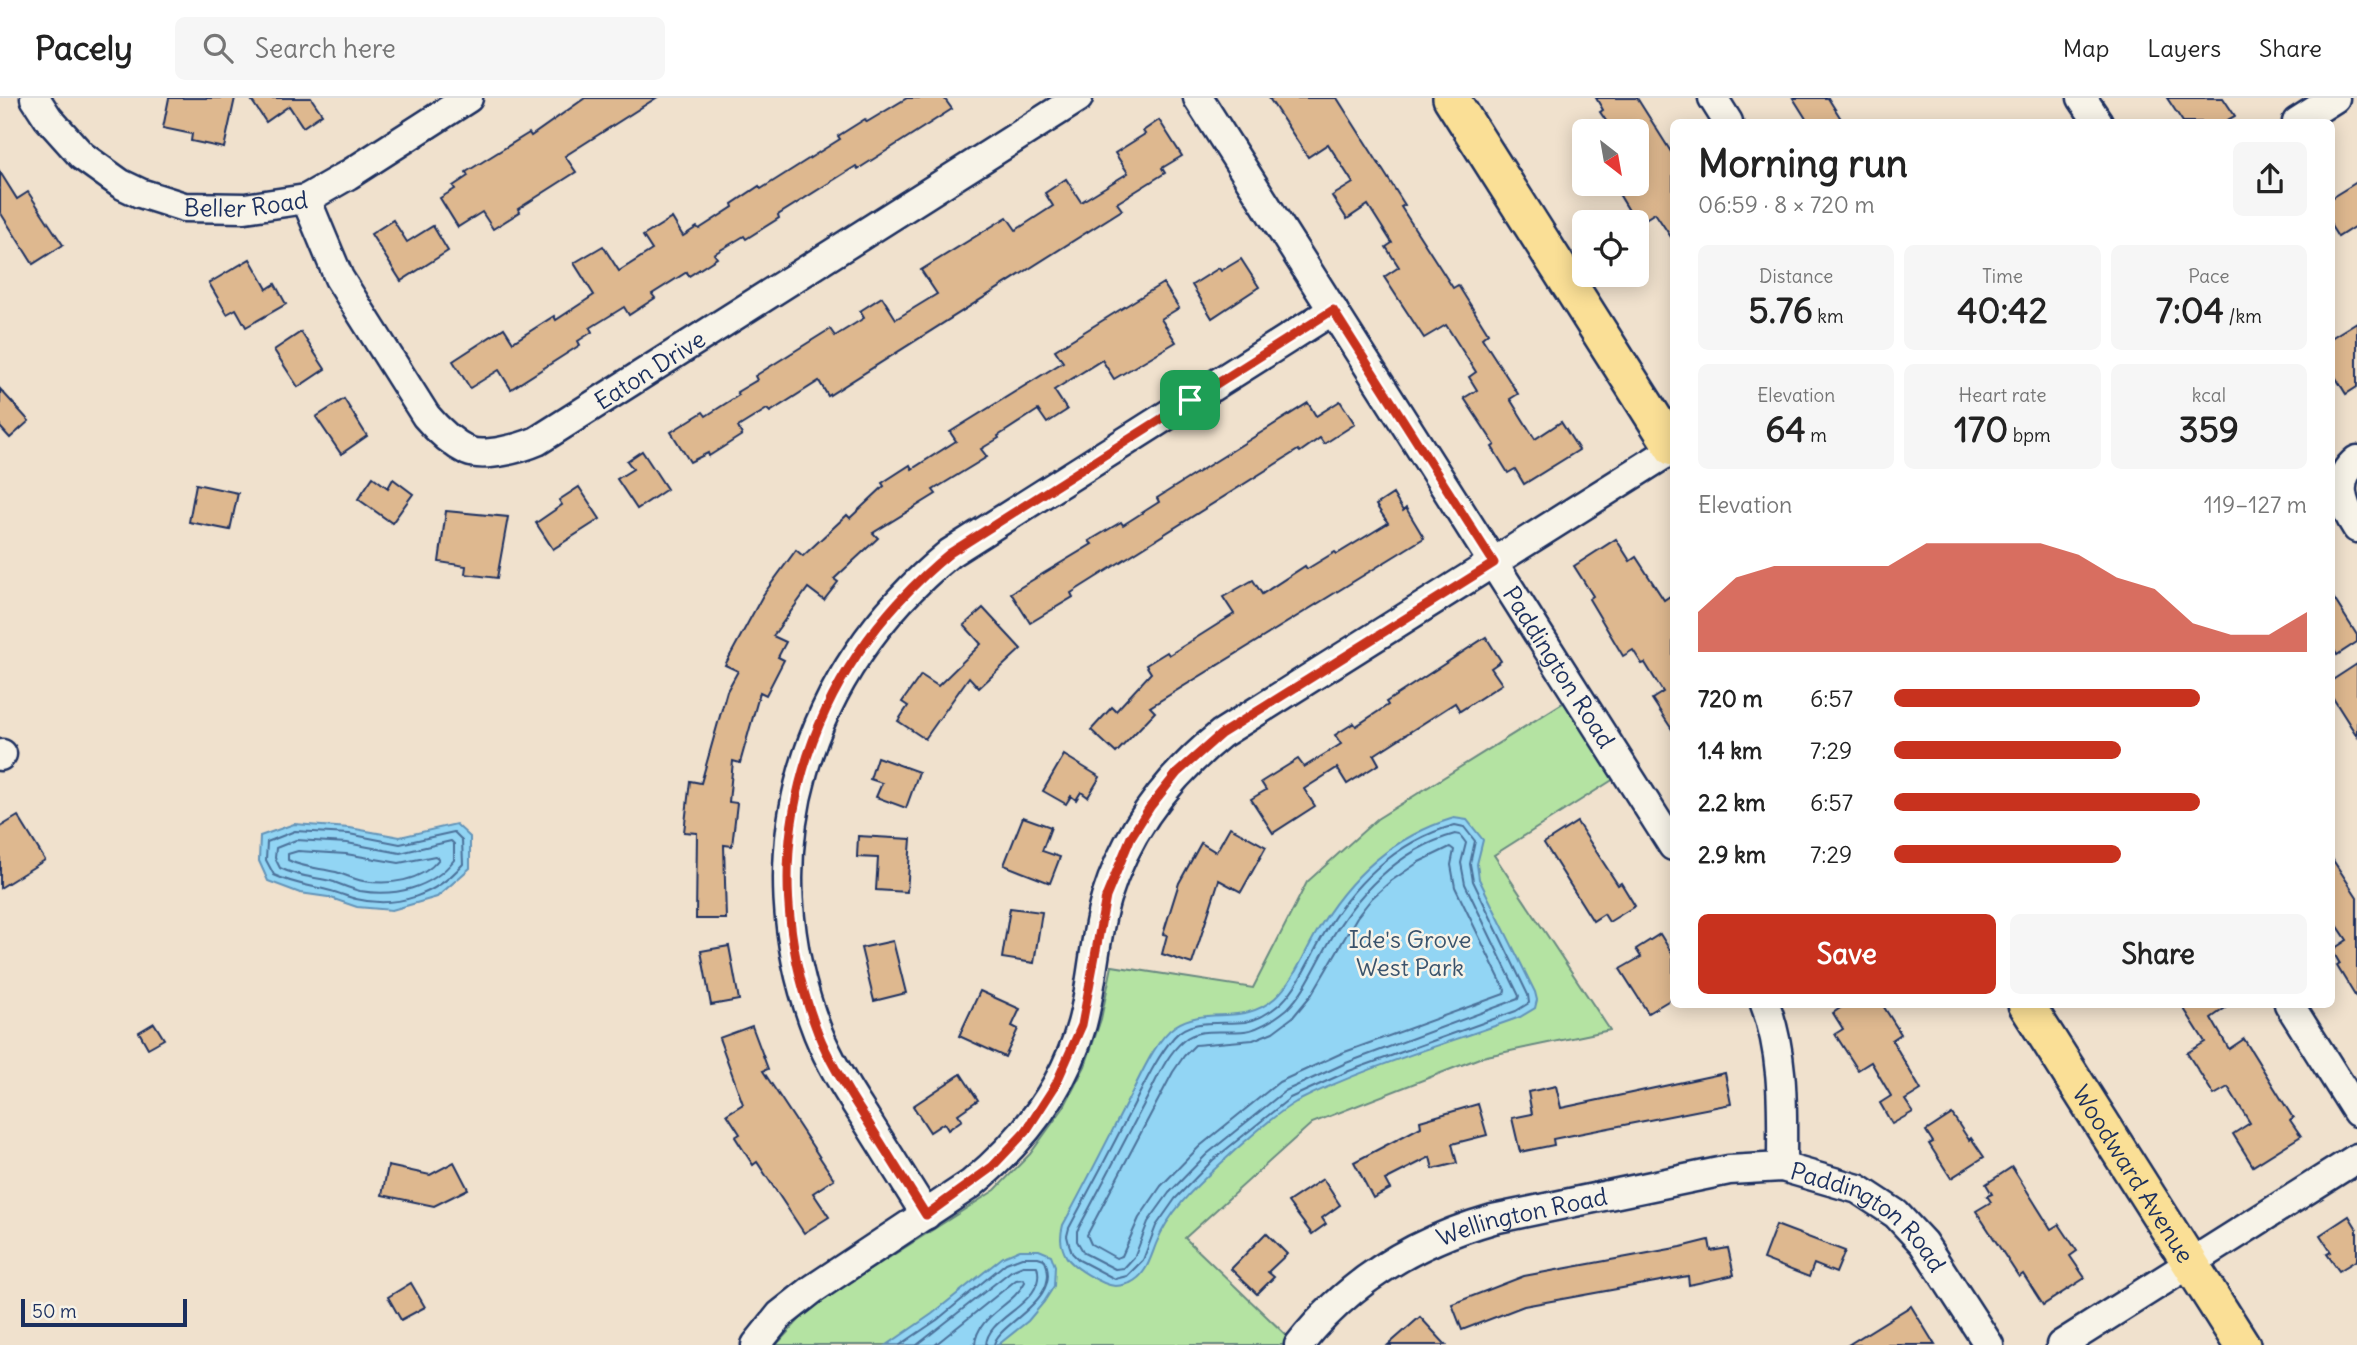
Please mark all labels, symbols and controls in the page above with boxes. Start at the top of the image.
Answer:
search box [175,17,665,80]
text: Pacely [35,27,133,69]
icon: search [199,29,237,67]
text: Search here [255,32,396,65]
text: Map [2063,33,2109,63]
text: Layers [2147,33,2221,63]
text: Share [2259,33,2322,63]
north arrow [1572,119,1648,196]
map controls [1572,119,1649,287]
text: Morning run [1698,140,1908,187]
button: share [2233,142,2307,216]
street label: Beller Road [184,184,310,223]
text: 06:59 · 8 × 720 m [1698,190,1875,219]
button: locate [1572,210,1649,287]
text: Distance [1759,264,1833,288]
text: Time [1982,264,2023,288]
text: Pace [2188,264,2229,288]
text: 5.76 [1749,288,1813,332]
text: 40:42 [1957,288,2048,332]
text: 7:04 [2156,288,2224,332]
text: km [1813,304,1844,328]
text: /km [2224,304,2262,328]
street label: Eaton Drive [589,323,711,416]
pin [1160,370,1220,430]
icon: arrive [1171,381,1209,419]
text: Elevation [1757,383,1835,407]
text: Heart rate [1958,383,2047,407]
text: kcal [2192,383,2226,407]
text: 64 [1765,407,1806,451]
text: 170 [1954,407,2008,451]
text: 359 [2179,407,2239,451]
text: m [1806,423,1827,447]
text: bpm [2008,423,2051,447]
text: Elevation [1698,490,1792,519]
text: 119–127 m [2204,490,2307,519]
street label: Paddington Road [1497,580,1622,754]
text: 720 m [1698,684,1763,713]
text: 6:57 [1810,684,1853,713]
text: 1.4 km [1698,736,1762,765]
text: 7:29 [1810,736,1852,765]
text: 2.2 km [1698,788,1765,817]
text: 6:57 [1810,788,1853,817]
text: 2.9 km [1698,840,1766,869]
text: 7:29 [1810,840,1852,869]
button: Save [1698,914,1996,994]
button: Share [2010,914,2307,994]
park label: Ide's Grove West Park [1348,924,1472,982]
street label: Woodward Avenue [2066,1079,2201,1268]
street label: Paddington Road [1787,1155,1953,1277]
street label: Wellington Road [1432,1181,1610,1252]
scale bar [21,1296,187,1328]
text: 50 m [32,1299,77,1323]

